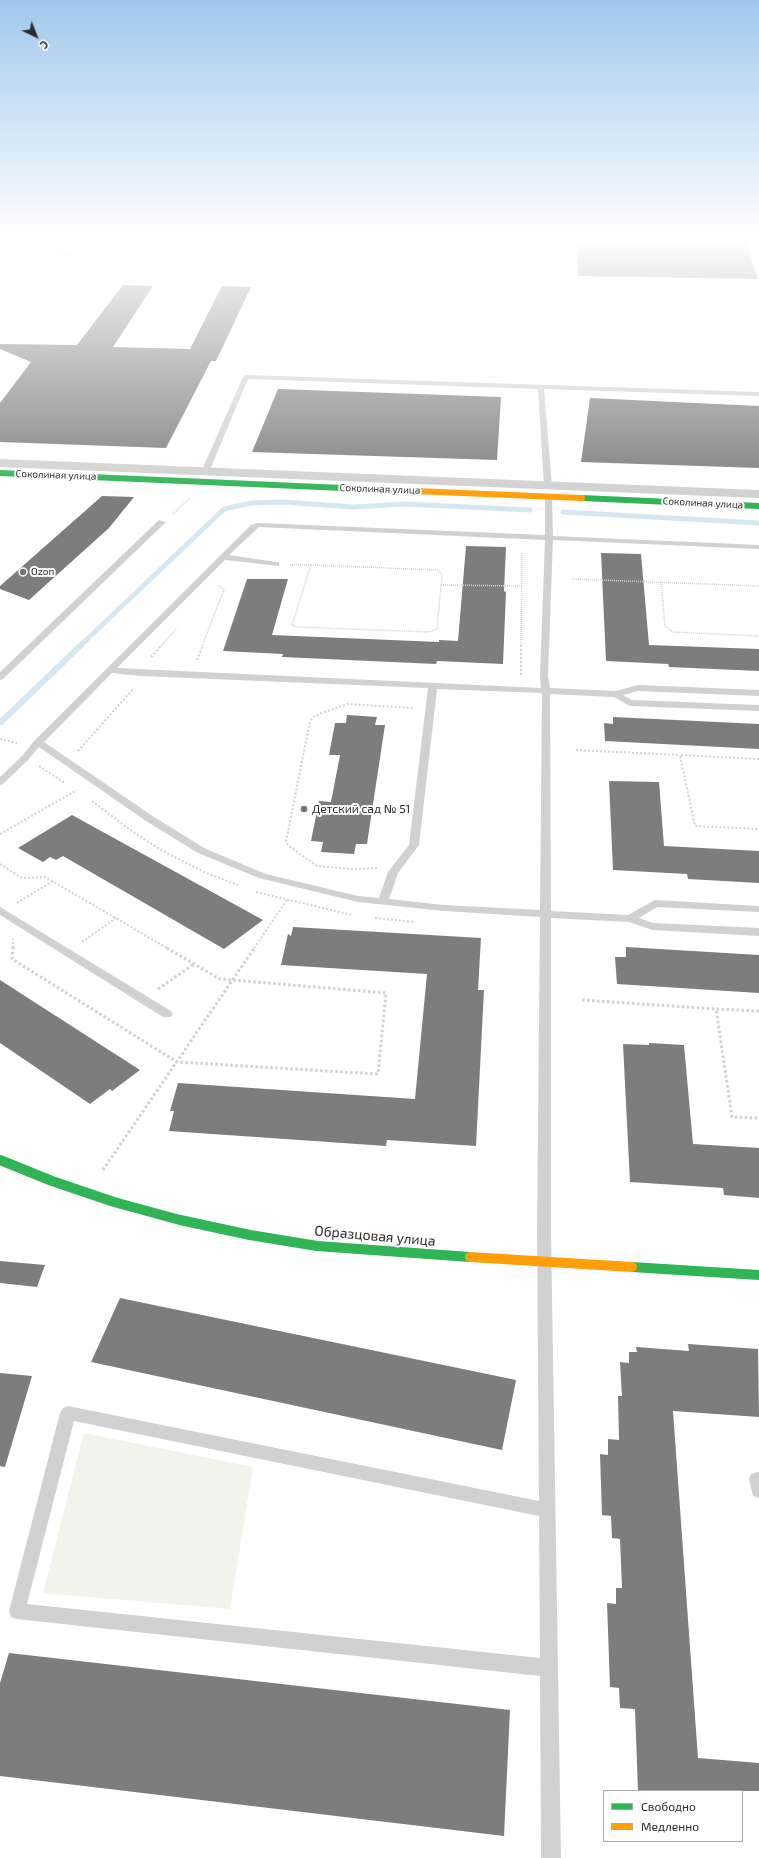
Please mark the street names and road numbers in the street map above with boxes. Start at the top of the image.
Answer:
street label: Соколиная улица [15,468,97,482]
street label: Соколиная улица [339,482,421,496]
street label: Соколиная улица [662,495,744,511]
street label: Образцовая улица [314,1222,436,1250]

